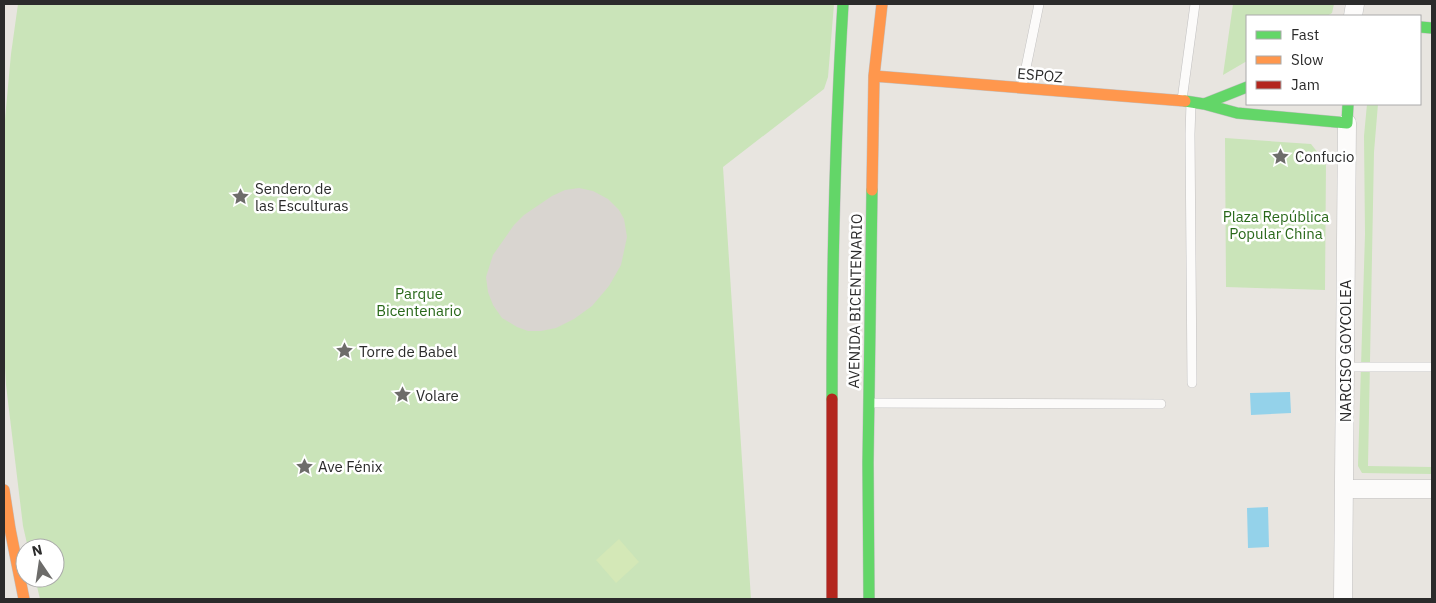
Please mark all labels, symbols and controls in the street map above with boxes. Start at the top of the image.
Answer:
legend [1246,15,1421,105]
text: Fast [1291,25,1319,44]
text: Slow [1291,50,1324,69]
street label: ESPOZ [1016,64,1064,86]
text: Jam [1291,75,1320,94]
place icon: Confucio [1271,146,1291,166]
place label: Confucio [1295,147,1354,166]
place label: Sendero de las Esculturas [255,179,349,215]
place icon: Sendero de las Esculturas [231,187,251,207]
park label: Plaza República Popular China [1223,207,1329,243]
street label: AVENIDA BICENTENARIO [844,213,866,389]
street label: NARCISO GOYCOLEA [1336,279,1355,422]
park label: Parque Bicentenario [376,284,462,320]
place icon: Torre de Babel [335,341,355,361]
place label: Torre de Babel [359,342,457,361]
place icon: Volare [392,385,412,405]
place label: Volare [416,386,459,405]
place icon: Ave Fénix [294,456,314,476]
place label: Ave Fénix [318,457,383,476]
north arrow [15,538,65,588]
text: N [30,540,44,560]

